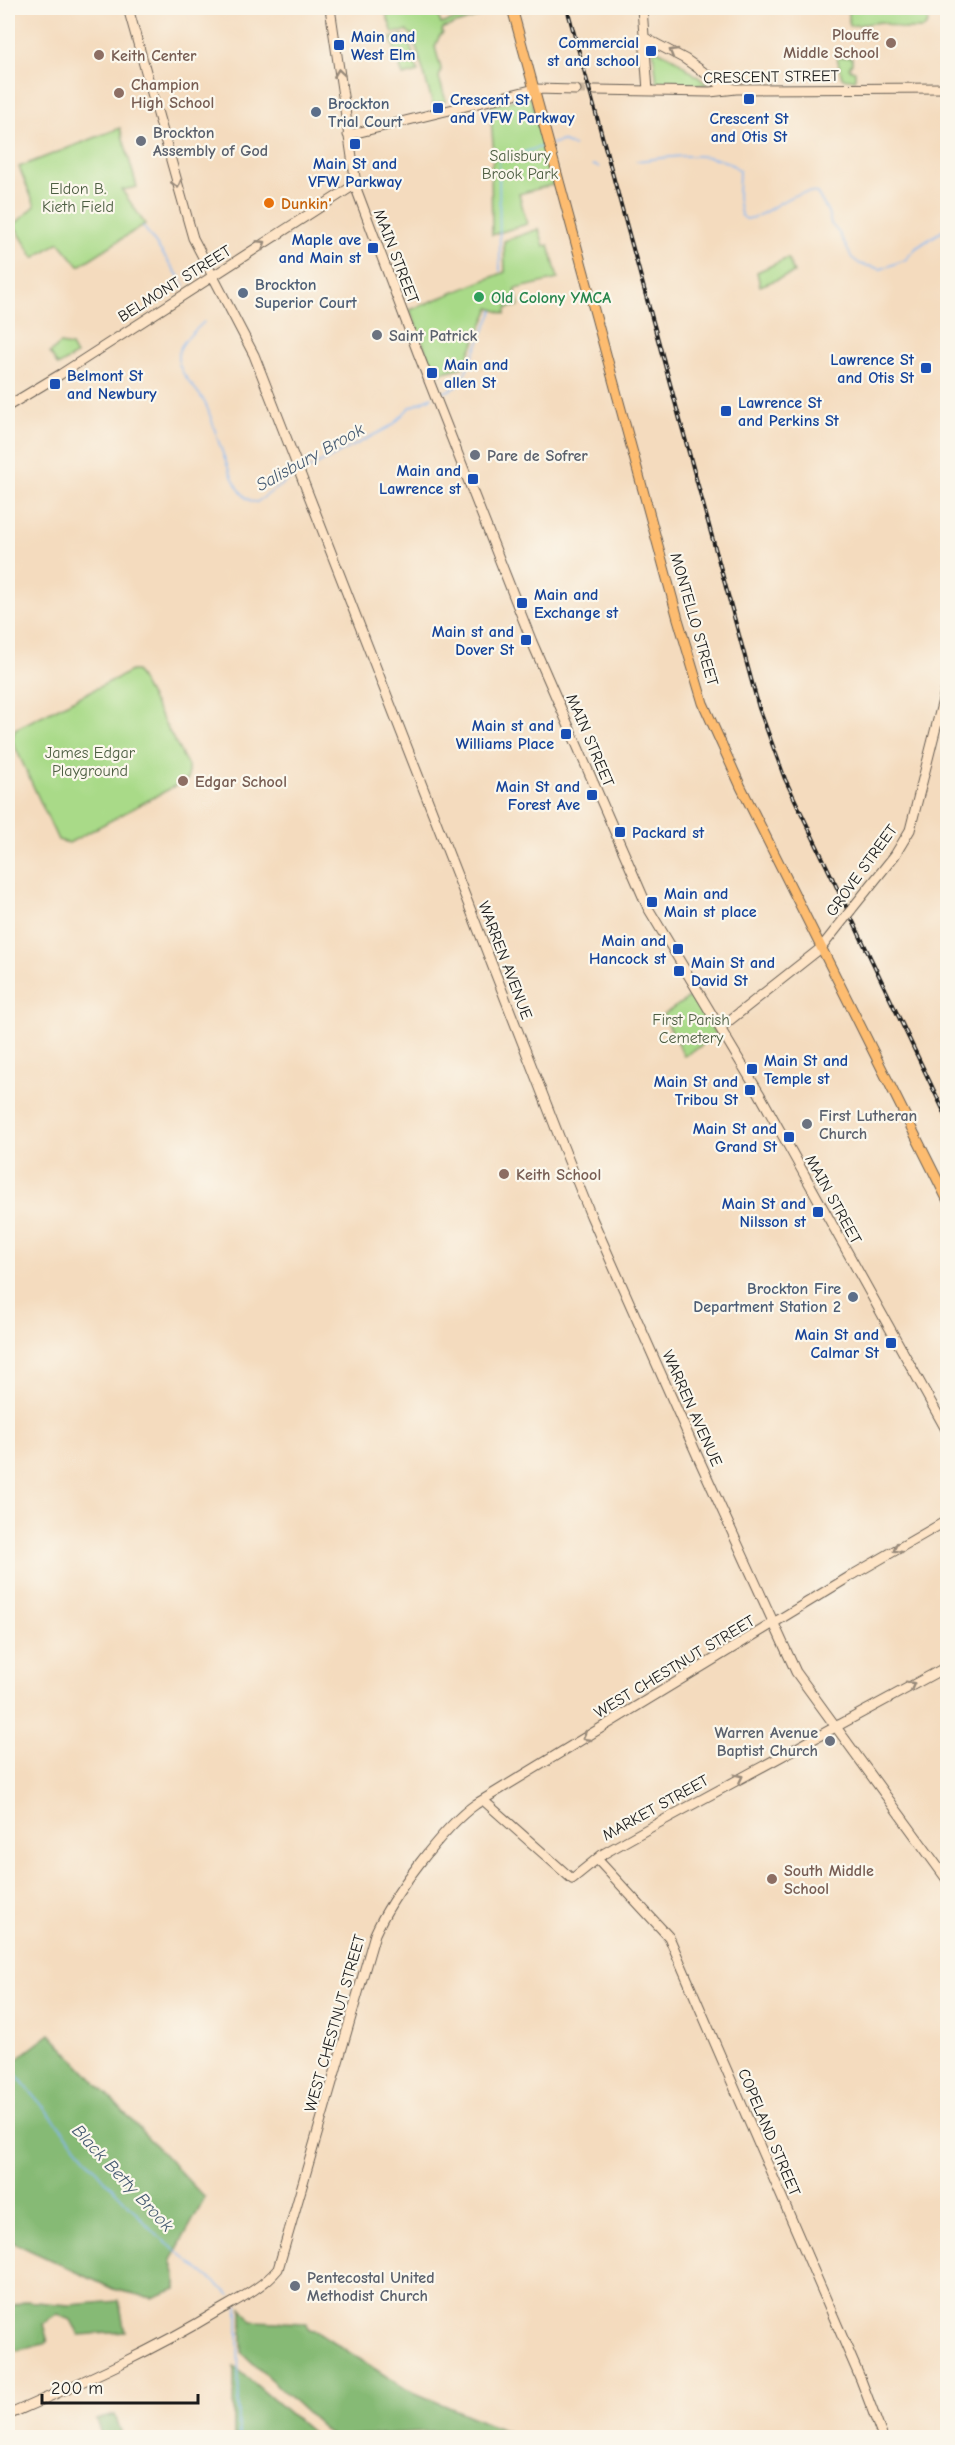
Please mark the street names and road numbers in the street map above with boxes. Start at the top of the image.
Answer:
street label: CRESCENT STREET [703,67,840,87]
street label: MAIN STREET [370,207,422,307]
street label: BELMONT STREET [115,241,235,326]
street label: MONTELLO STREET [666,551,722,689]
street label: MAIN STREET [562,691,618,790]
street label: GROVE STREET [823,821,901,920]
street label: WARREN AVENUE [474,899,536,1022]
street label: MAIN STREET [801,1152,865,1248]
street label: WARREN AVENUE [658,1348,726,1469]
street label: WEST CHESTNUT STREET [591,1611,759,1722]
street label: MARKET STREET [599,1771,712,1845]
street label: WEST CHESTNUT STREET [301,1932,369,2114]
street label: COPELAND STREET [734,2066,804,2199]

